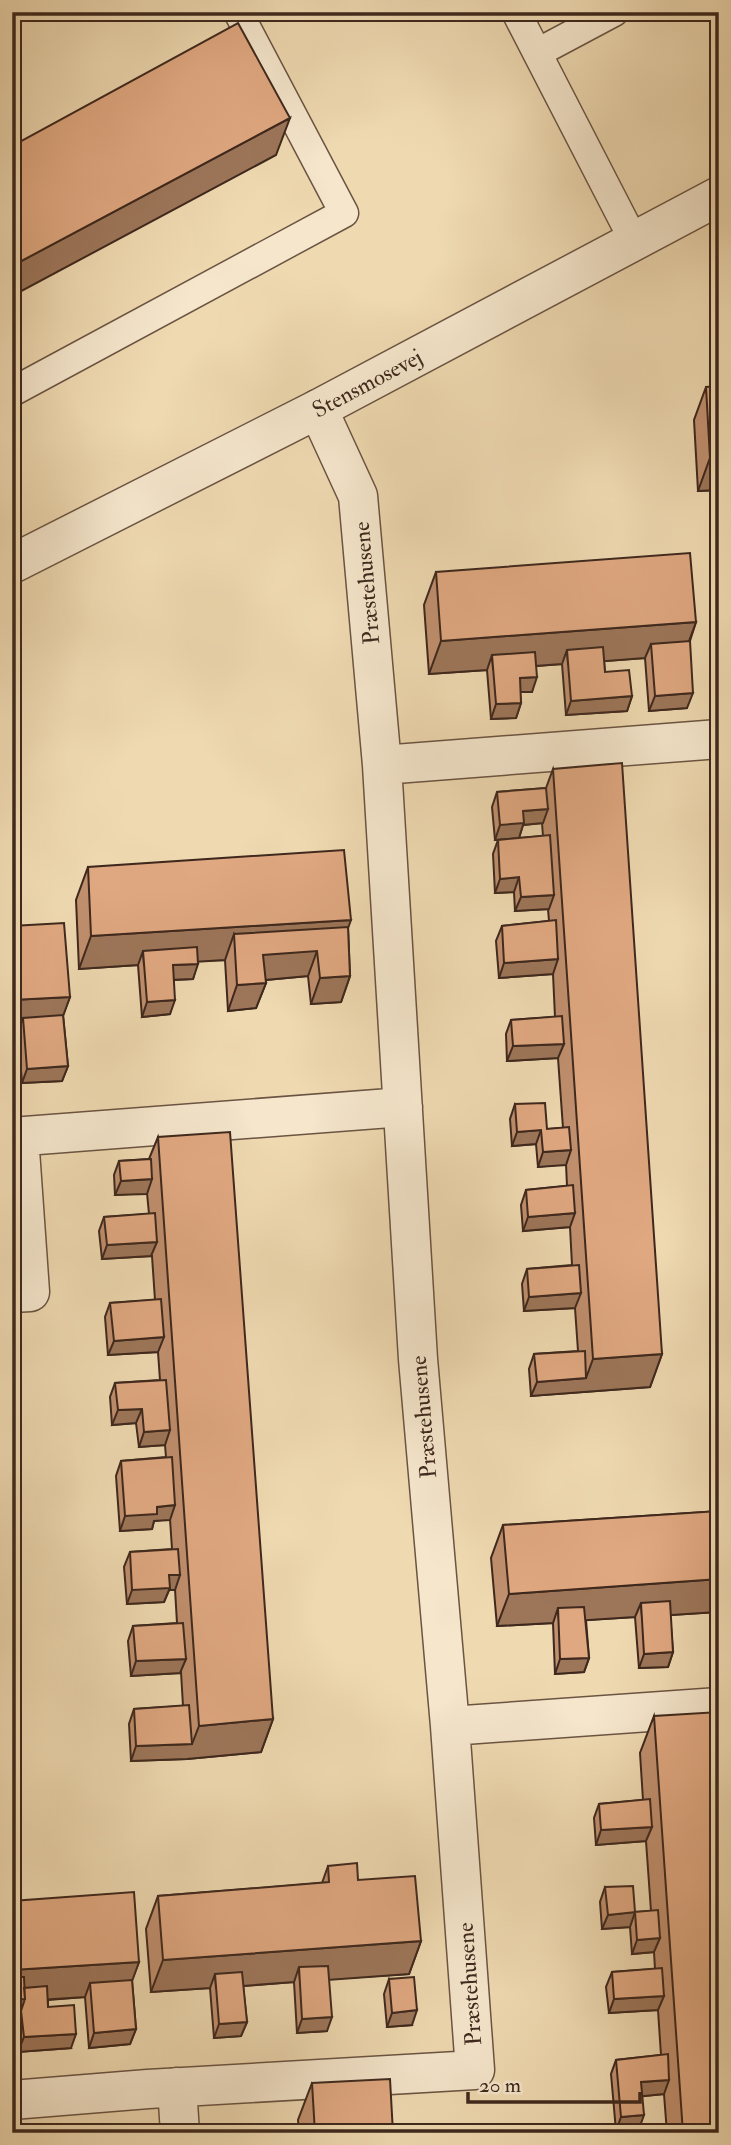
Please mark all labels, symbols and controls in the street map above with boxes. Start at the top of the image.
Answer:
street label: Stensmosevej [307,342,427,425]
street label: Præstehusene [347,520,386,646]
street label: Præstehusene [404,1354,443,1480]
street label: Præstehusene [451,1921,488,2047]
scale bar [468,2061,640,2105]
text: 20 m [479,2072,521,2099]

